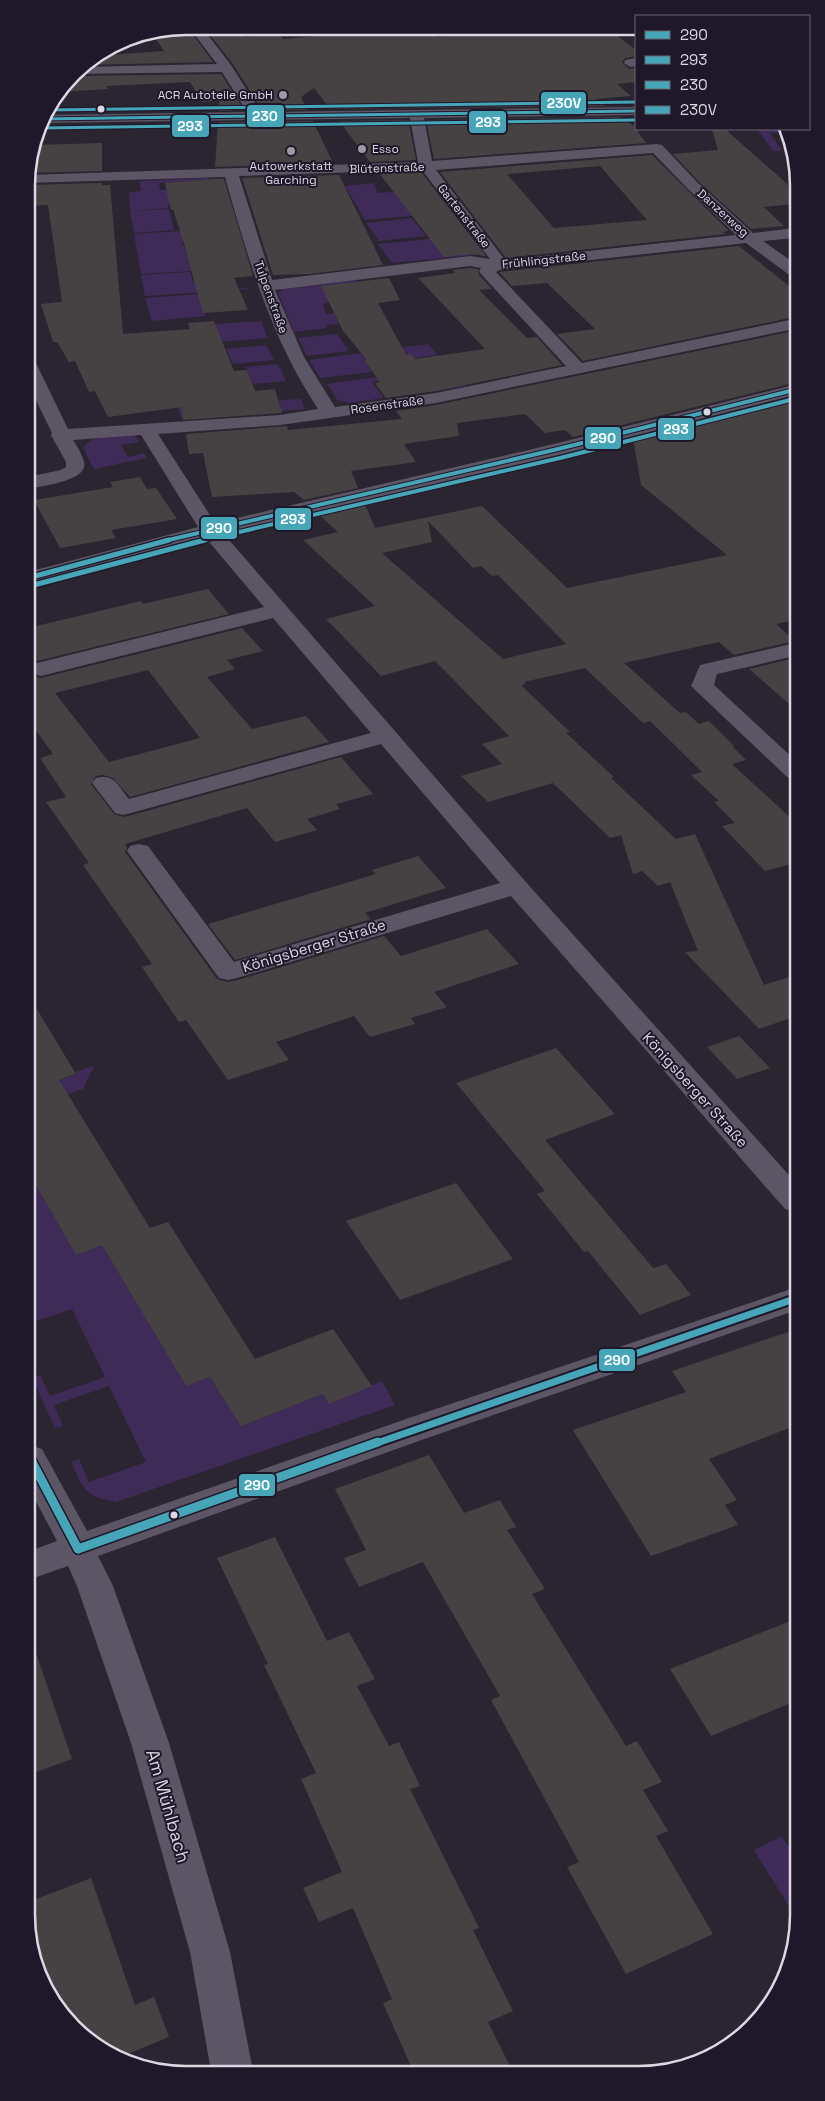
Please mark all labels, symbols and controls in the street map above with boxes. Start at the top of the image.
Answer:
legend [635,15,810,130]
text: 290 [680,25,708,44]
text: 293 [680,50,707,69]
text: 230 [680,75,708,94]
place label: ACR Autoteile GmbH [158,87,273,103]
marker: ACR Autoteile GmbH [277,89,289,101]
line badge: 230V [540,91,587,115]
text: 230V [547,94,582,112]
text: 230V [680,100,717,119]
unlabelled marker [96,104,106,114]
line badge: 230 [246,104,285,128]
text: 230 [252,107,278,125]
line badge: 293 [468,110,507,134]
text: 293 [475,113,501,131]
line badge: 293 [171,114,210,138]
text: 293 [177,117,203,135]
place label: Esso [372,141,399,157]
marker: Esso [356,143,368,155]
marker: Autowerkstatt Garching [285,145,297,157]
place label: Autowerkstatt Garching [250,158,332,188]
street label: Blütenstraße [349,159,425,177]
street label: Gartenstraße [434,181,494,251]
street label: Danzerweg [694,186,752,240]
street label: Frühlingstraße [501,248,587,272]
street label: Tulpenstraße [250,258,292,336]
street label: Rosenstraße [350,392,424,418]
unlabelled marker [702,407,712,417]
line badge: 293 [657,417,695,441]
text: 293 [663,420,689,438]
line badge: 290 [584,426,622,450]
text: 290 [590,429,616,447]
line badge: 293 [274,507,312,531]
text: 293 [280,510,306,528]
line badge: 290 [200,516,238,540]
text: 290 [206,519,232,537]
street label: Königsberger Straße [240,915,388,976]
street label: Königsberger Straße [638,1028,752,1151]
line badge: 290 [598,1348,636,1372]
text: 290 [604,1351,630,1369]
line badge: 290 [238,1473,276,1497]
text: 290 [244,1476,270,1494]
unlabelled marker [169,1510,179,1520]
street label: Am Mühlbach [141,1746,196,1865]

